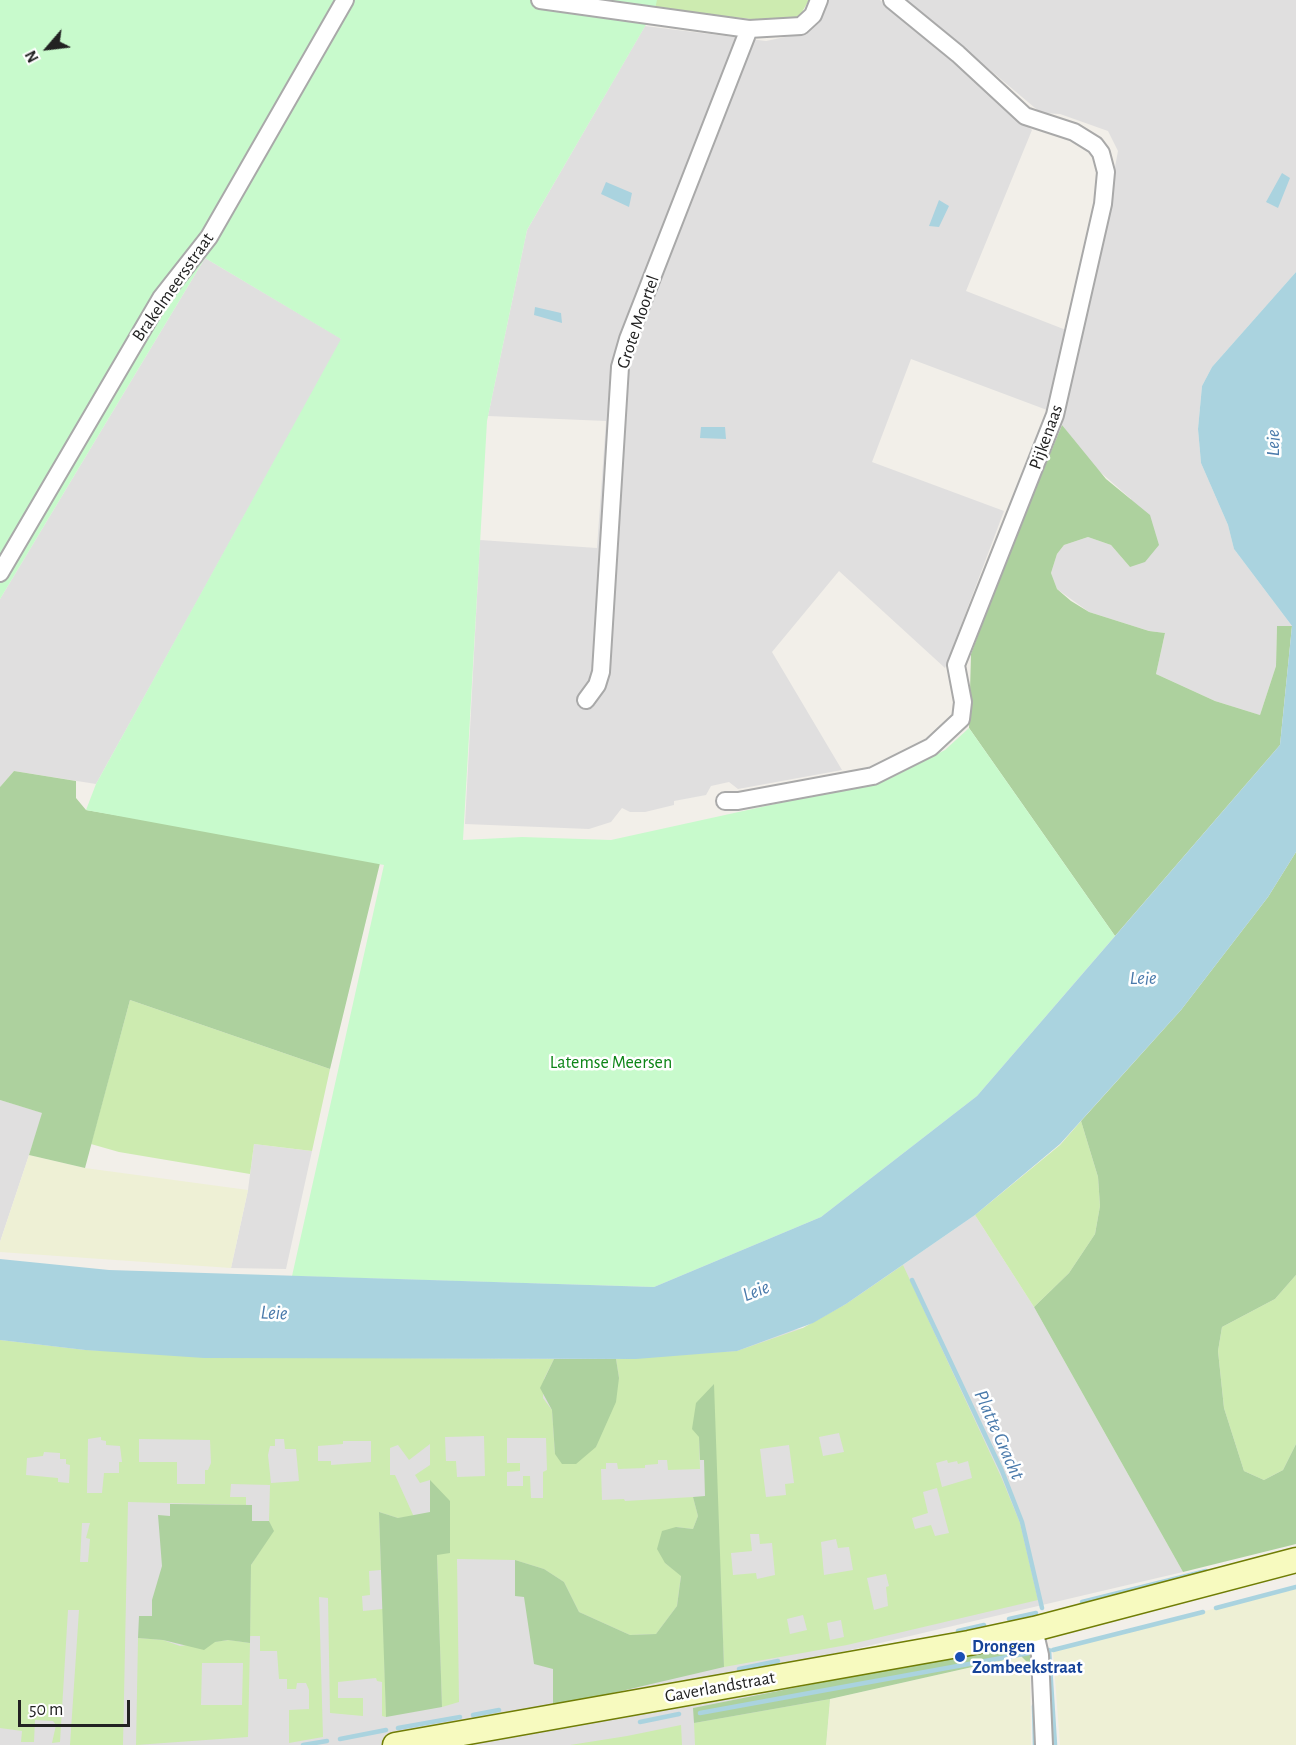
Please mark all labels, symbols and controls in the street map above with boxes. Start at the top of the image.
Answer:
north arrow [18,18,78,78]
text: N [22,48,42,65]
street label: Brakelmeersstraat [127,228,219,346]
street label: Grote Moortel [612,273,664,371]
street label: Pijkenaas [1024,402,1068,472]
water label: Leie [1261,429,1285,457]
water label: Leie [1129,966,1157,990]
park label: Latemse Meersen [550,1052,672,1074]
water label: Leie [739,1275,773,1307]
water label: Leie [260,1301,288,1325]
water label: Platte Gracht [968,1386,1030,1484]
place label: Drongen Zombeekstraat [972,1636,1083,1678]
marker: Drongen Zombeekstraat [953,1650,967,1664]
street label: Gaverlandstraat [663,1667,777,1707]
scale bar [21,1688,134,1726]
text: 50 m [29,1701,63,1719]

